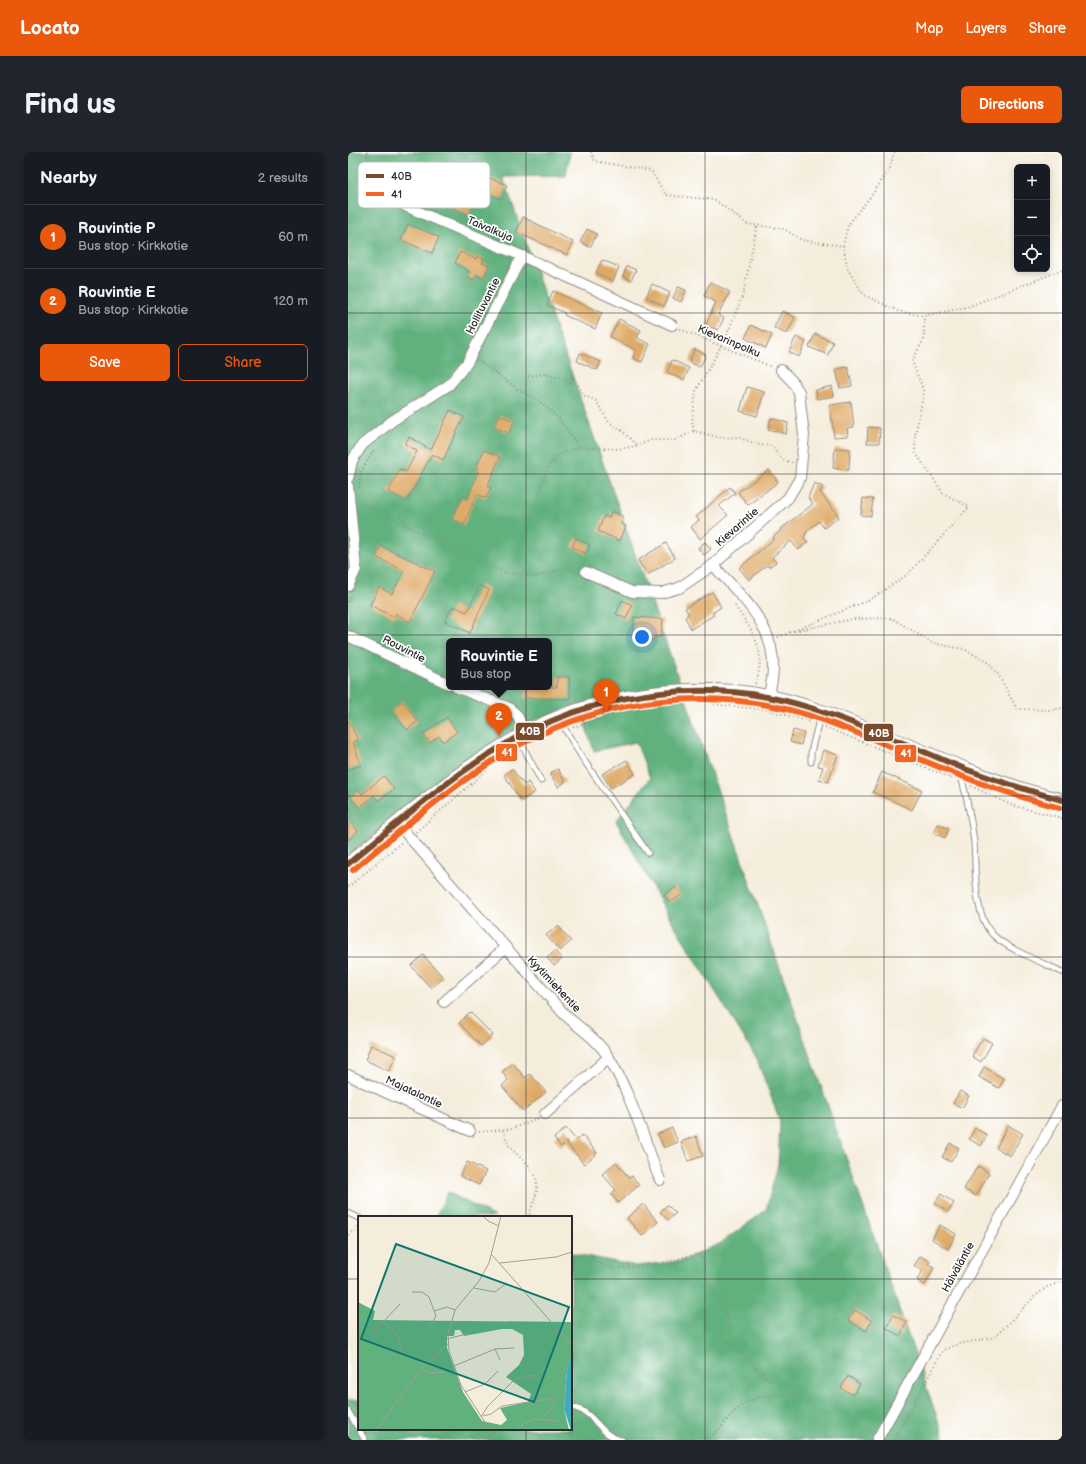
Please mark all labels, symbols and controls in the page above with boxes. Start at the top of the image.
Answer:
text: Locato [20,17,80,40]
text: Map [915,20,943,37]
text: Layers [965,20,1007,37]
text: Share [1029,20,1066,37]
button: Directions [961,86,1062,123]
text: Find us [24,88,116,121]
legend [358,162,490,208]
map controls [1014,164,1050,272]
button: + [1014,164,1050,200]
text: Nearby [40,168,97,188]
text: 2 results [258,170,308,186]
text: 40B [391,170,412,183]
text: 41 [391,188,402,201]
button: − [1014,200,1050,236]
street label: Taivalkuja [465,214,515,244]
text: Rouvintie P [78,219,155,238]
text: 1 [50,229,56,245]
text: 60 m [278,229,308,245]
button: locate [1014,236,1050,272]
text: Bus stop · Kirkkotie [78,238,188,254]
street label: Hollituvantie [463,275,503,336]
text: Rouvintie E [78,283,156,302]
text: 2 [49,293,57,309]
text: 120 m [273,293,308,309]
text: Bus stop · Kirkkotie [78,302,188,318]
street label: Kievarinpolku [696,322,762,360]
button: Save [40,344,170,381]
button: Share [178,344,308,381]
street label: Kievarintie [713,504,762,549]
your location [632,627,652,647]
street label: Rouvintie [380,633,428,666]
popup [446,638,552,690]
text: Rouvintie E [460,647,538,666]
text: Bus stop [460,666,511,682]
pin: 1 [593,679,619,712]
pin: 2 [486,703,512,736]
line badge: 40B [515,722,545,741]
line badge: 40B [863,723,894,742]
text: 40B [519,725,541,738]
text: 40B [868,727,890,740]
line badge: 41 [495,743,518,762]
line badge: 41 [894,744,917,763]
text: 41 [502,746,512,759]
text: 41 [901,747,911,760]
street label: Kyytimiehentie [525,953,584,1015]
street label: Majatalontie [384,1073,445,1111]
inset map [358,1216,572,1430]
street label: Hälväläntie [939,1239,977,1294]

